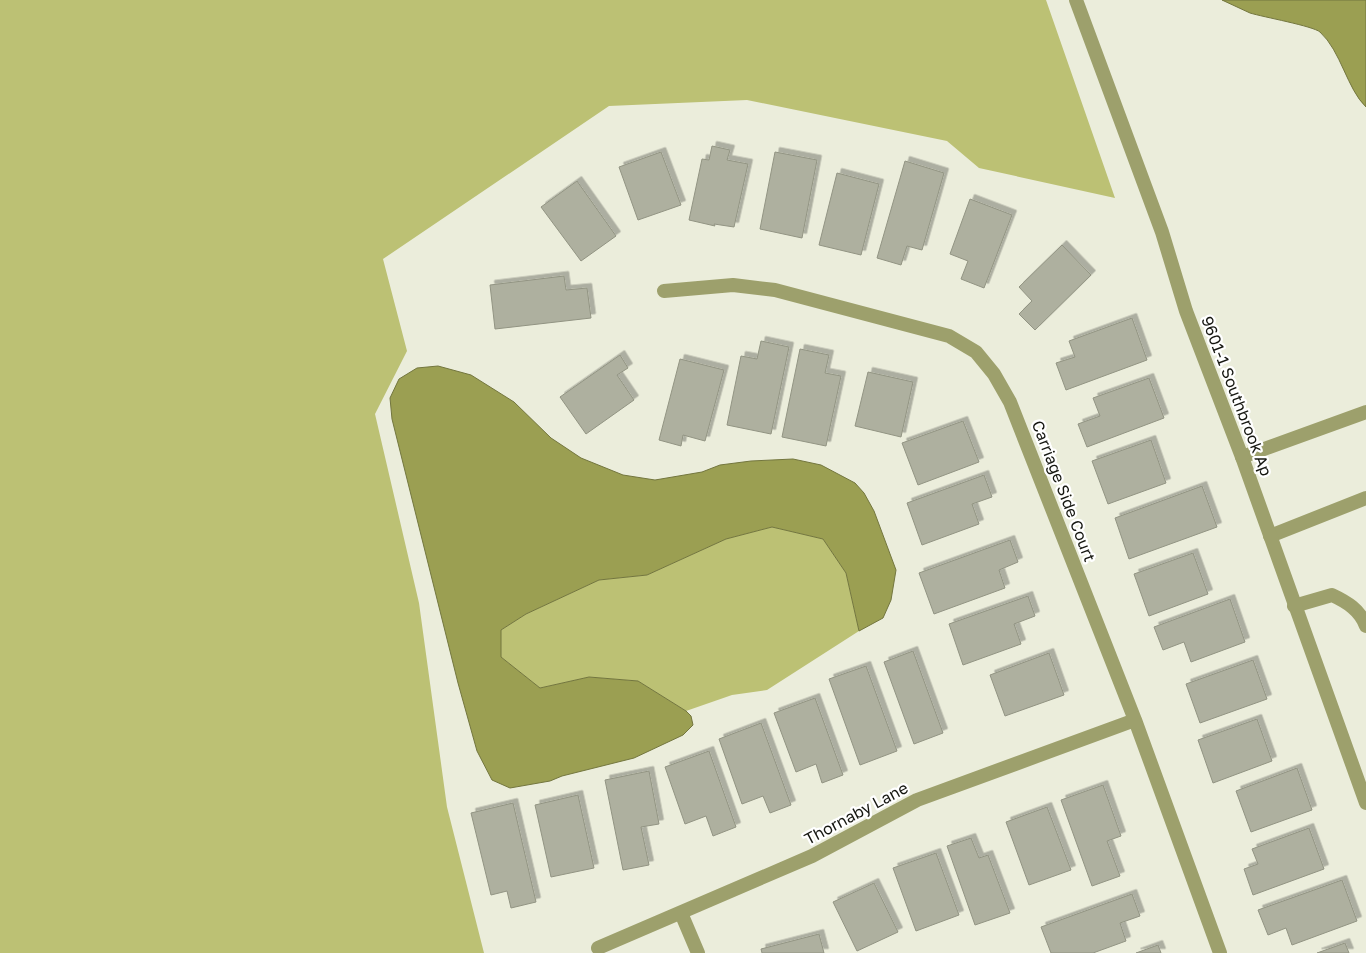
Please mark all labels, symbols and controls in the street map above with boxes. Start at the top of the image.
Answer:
street label: 9601-1 Southbrook Ap [1197,313,1277,479]
street label: Carriage Side Court [1028,418,1100,564]
street label: Thornaby Lane [801,777,911,849]

